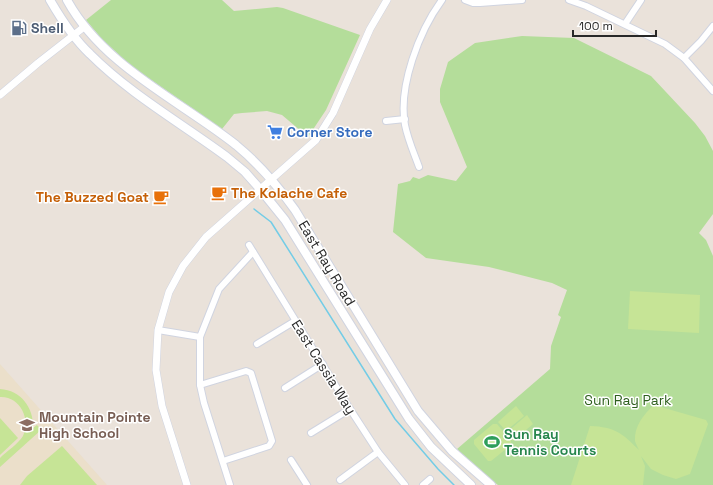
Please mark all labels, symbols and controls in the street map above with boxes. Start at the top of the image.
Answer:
scale bar [573,12,656,38]
text: 100 m [579,18,613,34]
fuel station icon: Shell [10,19,28,37]
place label: Shell [31,19,64,37]
supermarket icon: Corner Store [266,123,284,141]
place label: Corner Store [287,123,372,141]
cafe icon: The Kolache Cafe [210,184,228,202]
place label: The Kolache Cafe [231,184,347,202]
place label: The Buzzed Goat [36,188,149,206]
cafe icon: The Buzzed Goat [152,188,170,206]
street label: East Ray Road [294,217,360,309]
street label: East Cassia Way [288,316,360,418]
park label: Sun Ray Park [584,391,672,409]
place label: Mountain Pointe High School [39,408,151,442]
school or university icon: Mountain Pointe High School [18,416,36,434]
place label: Sun Ray Tennis Courts [504,425,596,459]
sports icon: Sun Ray Tennis Courts [483,433,501,451]

